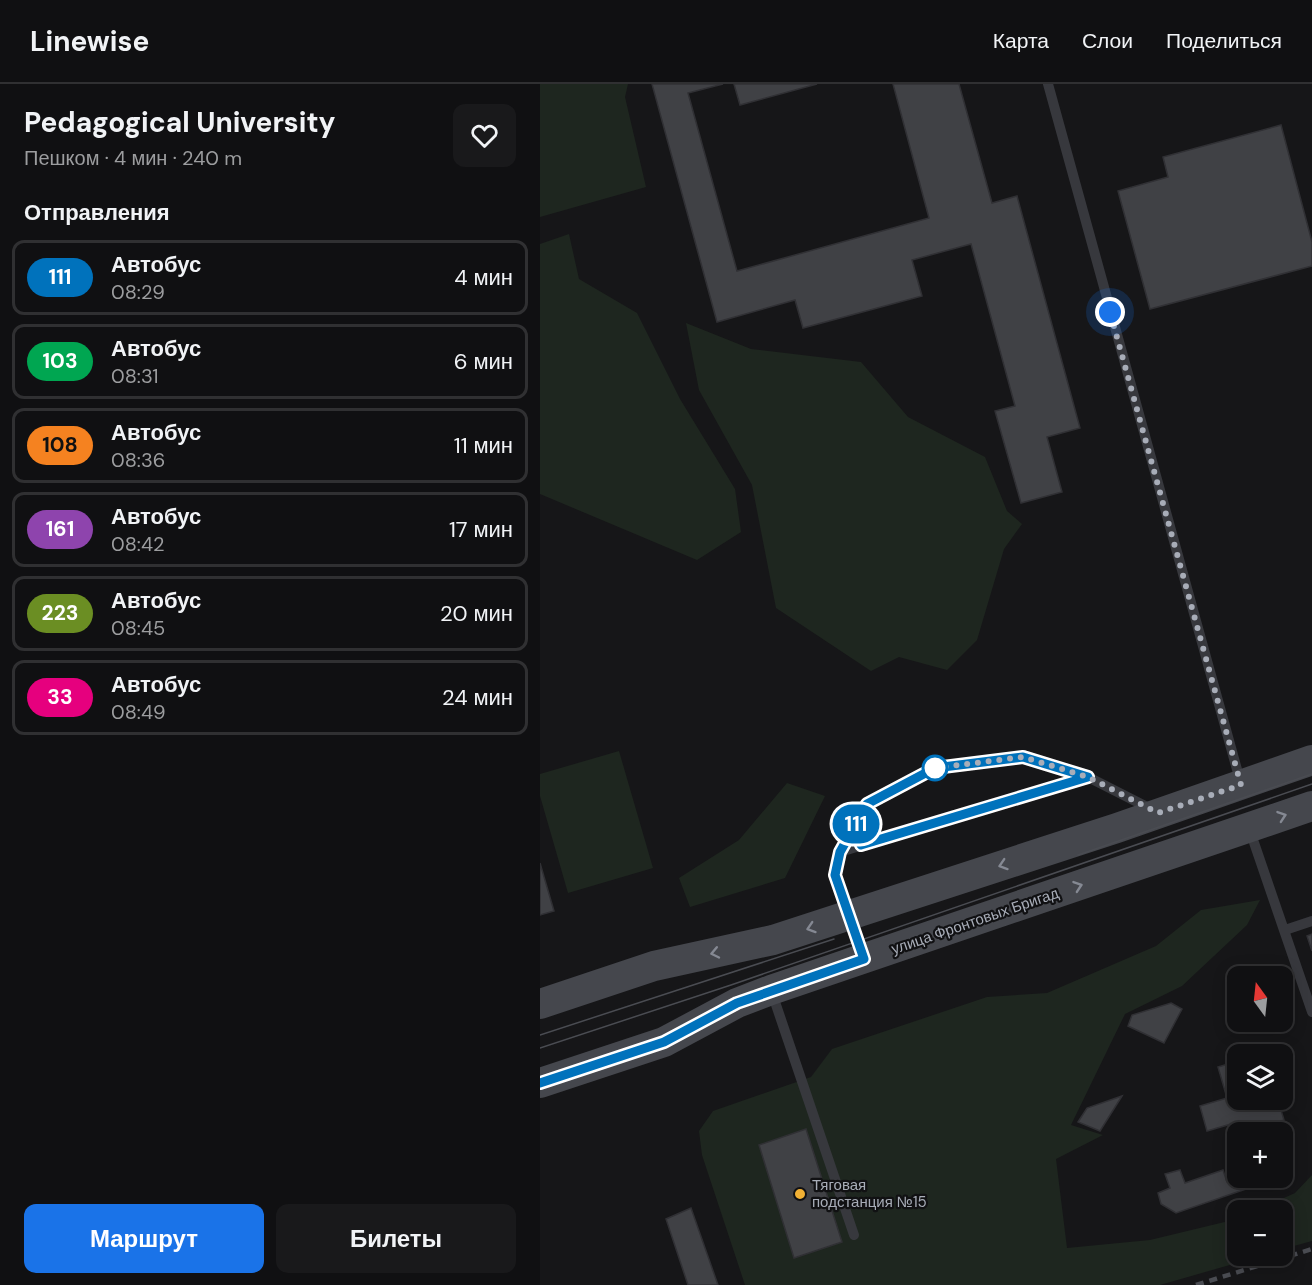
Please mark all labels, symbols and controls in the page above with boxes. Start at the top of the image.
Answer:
text: Linewise [30,23,149,60]
text: Карта [993,27,1049,55]
text: Слои [1082,27,1133,55]
text: Поделиться [1166,27,1282,55]
text: Pedagogical University [24,104,335,141]
button: heart [453,104,516,167]
text: Пешком · 4 мин · 240 m [24,145,242,171]
text: Отправления [24,198,170,227]
text: Автобус [111,250,201,279]
text: 111 [49,263,71,291]
text: 4 мин [454,263,513,292]
text: 08:29 [111,279,165,305]
your location [1095,297,1125,327]
text: Автобус [111,334,201,363]
text: 103 [42,347,78,375]
text: 6 мин [454,347,513,376]
text: 08:31 [111,363,159,389]
text: Автобус [111,418,201,447]
text: 108 [42,431,78,459]
text: 11 мин [454,431,513,460]
text: 08:36 [111,447,165,473]
text: Автобус [111,502,201,531]
text: 161 [46,515,74,543]
text: 17 мин [449,515,513,544]
text: 08:42 [111,531,165,557]
text: Автобус [111,586,201,615]
text: 223 [42,599,78,627]
text: 20 мин [440,599,513,628]
text: 08:45 [111,615,165,641]
text: Автобус [111,670,201,699]
text: 33 [47,683,73,711]
text: 24 мин [442,683,513,712]
text: 08:49 [111,699,166,725]
unlabelled marker [922,755,948,781]
line badge: 111 [822,804,890,844]
text: 111 [845,810,867,838]
one-way arrow [1277,811,1287,824]
one-way arrow [998,858,1009,870]
one-way arrow [1072,881,1083,893]
street label: улица Фронтовых Бригад [889,883,1062,959]
one-way arrow [806,921,817,933]
one-way arrow [711,945,721,958]
north arrow [1227,966,1293,1032]
map controls [1227,966,1293,1266]
button: layers [1227,1044,1293,1110]
button: + [1227,1122,1293,1188]
place label: Тяговая подстанция №15 [812,1175,927,1212]
marker: Тяговая подстанция №15 [793,1187,807,1201]
button: − [1227,1200,1293,1266]
button: Маршрут [24,1204,264,1273]
button: Билеты [276,1204,516,1273]

